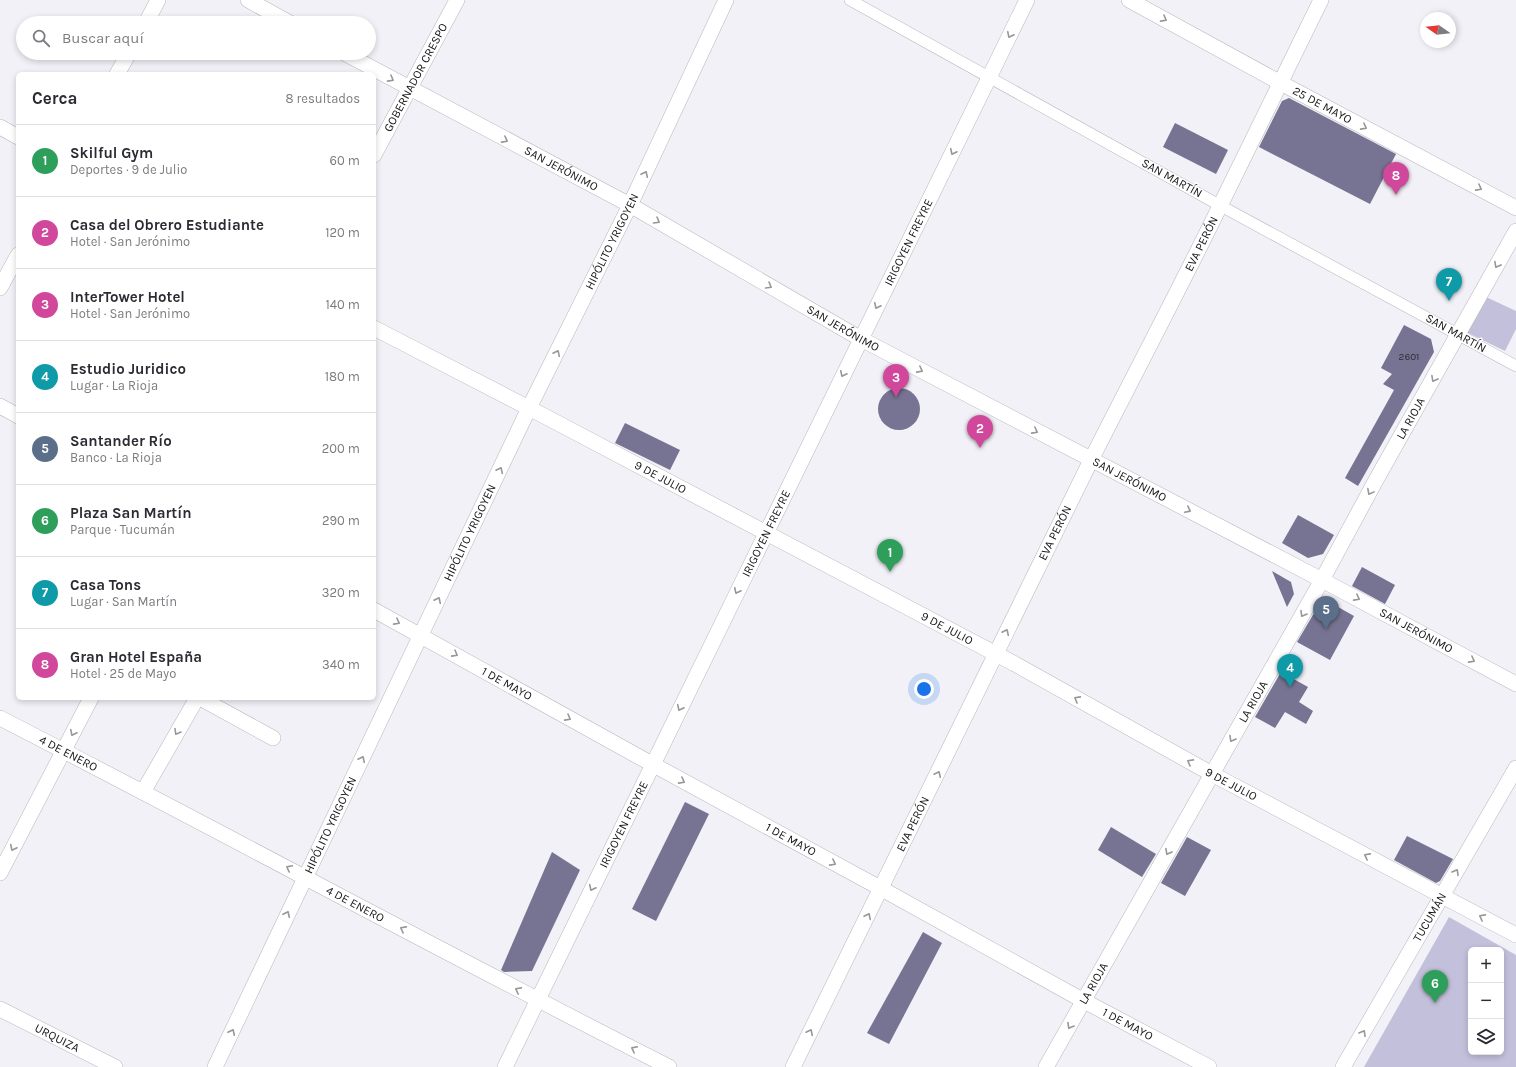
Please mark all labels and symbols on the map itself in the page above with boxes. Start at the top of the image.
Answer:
north arrow [1420,12,1456,48]
one-way arrow [1160,14,1167,21]
street label: GOBERNADOR CRESPO [381,20,450,134]
one-way arrow [1007,31,1015,38]
one-way arrow [387,74,394,81]
street label: 25 DE MAYO [1290,84,1355,127]
one-way arrow [1360,123,1367,130]
one-way arrow [501,135,509,142]
street label: SAN JERÓNIMO [522,143,601,194]
one-way arrow [950,148,958,155]
street label: SAN MARTÍN [1139,155,1205,200]
pin: 8 [1383,162,1409,195]
one-way arrow [640,170,648,178]
one-way arrow [1475,183,1482,191]
street label: HIPÓLITO YRIGOYEN [582,191,641,292]
street label: IRIGOYEN FREYRE [881,197,936,288]
street label: EVA PERÓN [1182,214,1221,274]
one-way arrow [653,217,660,224]
one-way arrow [1494,261,1502,268]
pin: 7 [1436,268,1462,301]
one-way arrow [765,282,772,289]
street label: SAN JERÓNIMO [804,302,882,354]
one-way arrow [874,302,882,310]
street label: SAN MARTÍN [1423,310,1489,355]
one-way arrow [552,350,560,358]
house number: 2601 [1399,351,1419,363]
pin: 3 [883,364,909,397]
one-way arrow [916,366,923,373]
one-way arrow [841,370,848,377]
one-way arrow [1431,375,1438,382]
street label: LA RIOJA [1393,395,1428,442]
pin: 2 [967,415,993,448]
one-way arrow [1031,426,1038,434]
street label: SAN JERÓNIMO [1090,454,1169,505]
street label: 9 DE JULIO [632,458,689,497]
one-way arrow [495,467,503,474]
street label: HIPÓLITO YRIGOYEN [441,482,499,583]
street label: IRIGOYEN FREYRE [739,488,793,579]
one-way arrow [1367,488,1374,495]
street label: EVA PERÓN [1035,503,1074,563]
one-way arrow [1183,505,1191,513]
pin: 1 [877,539,903,572]
one-way arrow [734,587,742,595]
one-way arrow [1353,594,1360,601]
pin: 5 [1313,596,1339,629]
one-way arrow [433,597,441,604]
street label: SAN JERÓNIMO [1377,605,1456,656]
street label: 9 DE JULIO [919,609,976,648]
one-way arrow [1301,610,1308,617]
one-way arrow [393,618,401,625]
one-way arrow [1002,628,1009,636]
one-way arrow [451,650,458,657]
pin: 4 [1277,654,1303,687]
one-way arrow [1467,655,1475,662]
street label: 1 DE MAYO [479,664,535,703]
street label: LA RIOJA [1236,678,1270,725]
your location [914,679,934,699]
one-way arrow [1074,696,1081,703]
one-way arrow [677,704,685,711]
one-way arrow [564,713,571,720]
one-way arrow [70,728,77,736]
one-way arrow [175,728,182,735]
street label: 4 DE ENERO [37,732,100,774]
one-way arrow [1230,735,1237,742]
one-way arrow [357,756,364,763]
one-way arrow [1187,759,1195,766]
street label: 9 DE JULIO [1203,765,1260,804]
one-way arrow [933,770,940,778]
street label: HIPÓLITO YRIGOYEN [301,774,359,876]
one-way arrow [678,776,685,783]
street label: IRIGOYEN FREYRE [597,779,651,870]
street label: EVA PERÓN [893,794,932,854]
street label: 1 DE MAYO [763,820,819,859]
one-way arrow [10,844,18,851]
one-way arrow [1166,848,1173,855]
one-way arrow [1364,853,1371,861]
one-way arrow [829,858,836,865]
one-way arrow [285,865,293,873]
one-way arrow [1452,869,1459,877]
street label: 4 DE ENERO [324,883,387,925]
one-way arrow [589,884,597,891]
street label: TUCUMÁN [1410,890,1449,944]
one-way arrow [282,911,290,919]
one-way arrow [864,913,871,920]
one-way arrow [1478,914,1486,922]
one-way arrow [400,926,408,934]
street label: LA RIOJA [1076,960,1111,1007]
pin: 6 [1422,970,1448,1003]
one-way arrow [515,987,522,995]
street label: 1 DE MAYO [1100,1005,1156,1043]
street label: URQUIZA [32,1021,82,1055]
one-way arrow [1067,1022,1074,1029]
one-way arrow [227,1028,235,1036]
one-way arrow [806,1029,813,1036]
one-way arrow [1358,1030,1365,1037]
one-way arrow [631,1047,638,1054]

